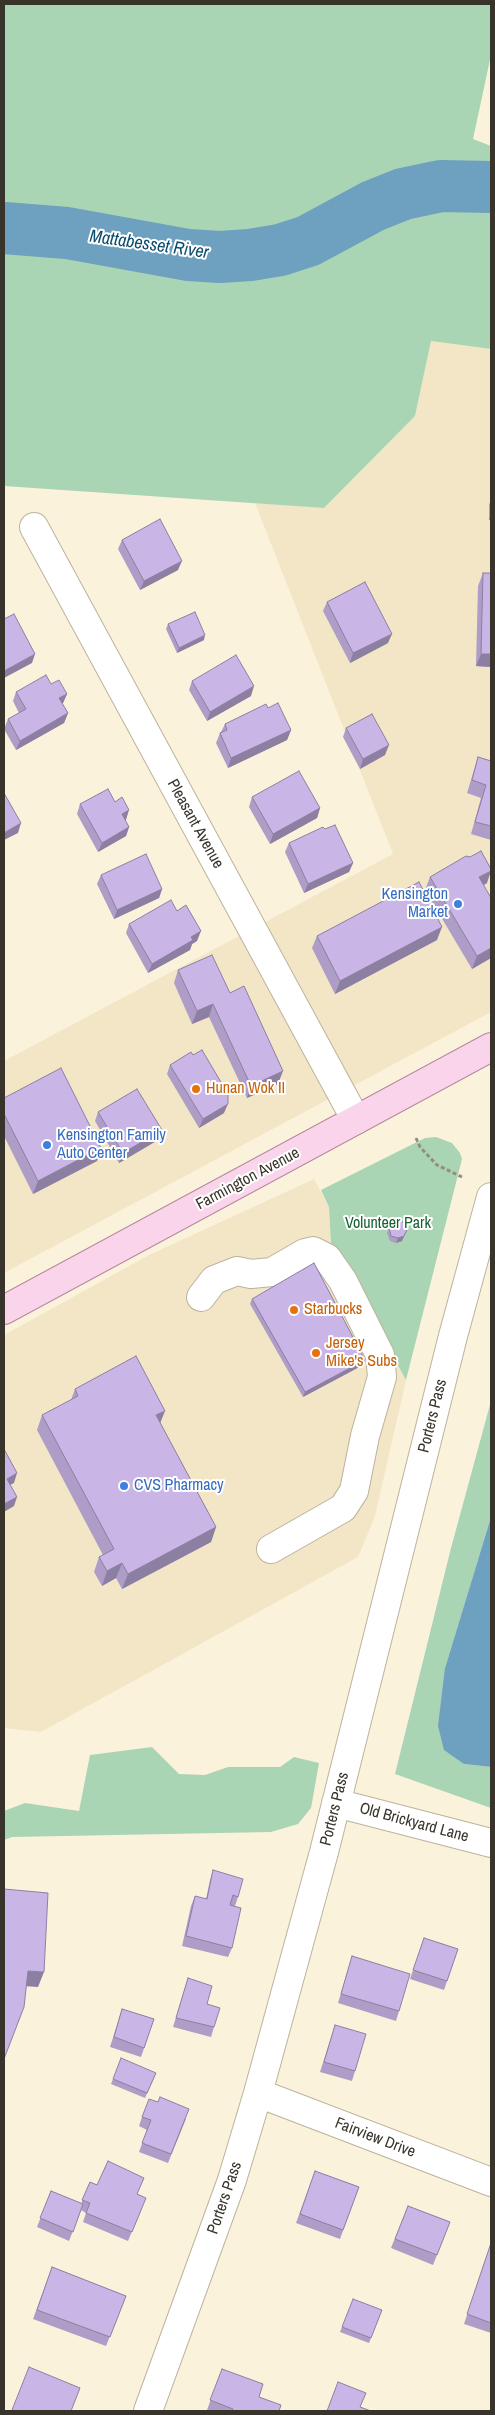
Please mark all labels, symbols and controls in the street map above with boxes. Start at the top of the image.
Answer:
water label: Mattabesset River [88,226,210,264]
street label: Pleasant Avenue [163,776,227,872]
place label: Kensington Market [382,885,448,923]
marker: Kensington Market [452,898,464,910]
place label: Hunan Wok II [206,1079,285,1099]
marker: Hunan Wok II [190,1083,202,1095]
place label: Kensington Family Auto Center [57,1126,166,1164]
marker: Kensington Family Auto Center [41,1139,53,1151]
street label: Farmington Avenue [193,1144,303,1214]
park label: Volunteer Park [345,1214,431,1234]
place label: Starbucks [304,1300,362,1320]
marker: Starbucks [288,1304,300,1316]
place label: Jersey Mike's Subs [326,1334,397,1372]
marker: Jersey Mike's Subs [310,1347,322,1359]
street label: Porters Pass [415,1377,451,1455]
place label: CVS Pharmacy [134,1476,224,1496]
marker: CVS Pharmacy [118,1480,130,1492]
street label: Porters Pass [317,1770,353,1848]
street label: Old Brickyard Lane [357,1799,471,1847]
street label: Fairview Drive [332,2114,418,2162]
street label: Porters Pass [204,2159,246,2237]

